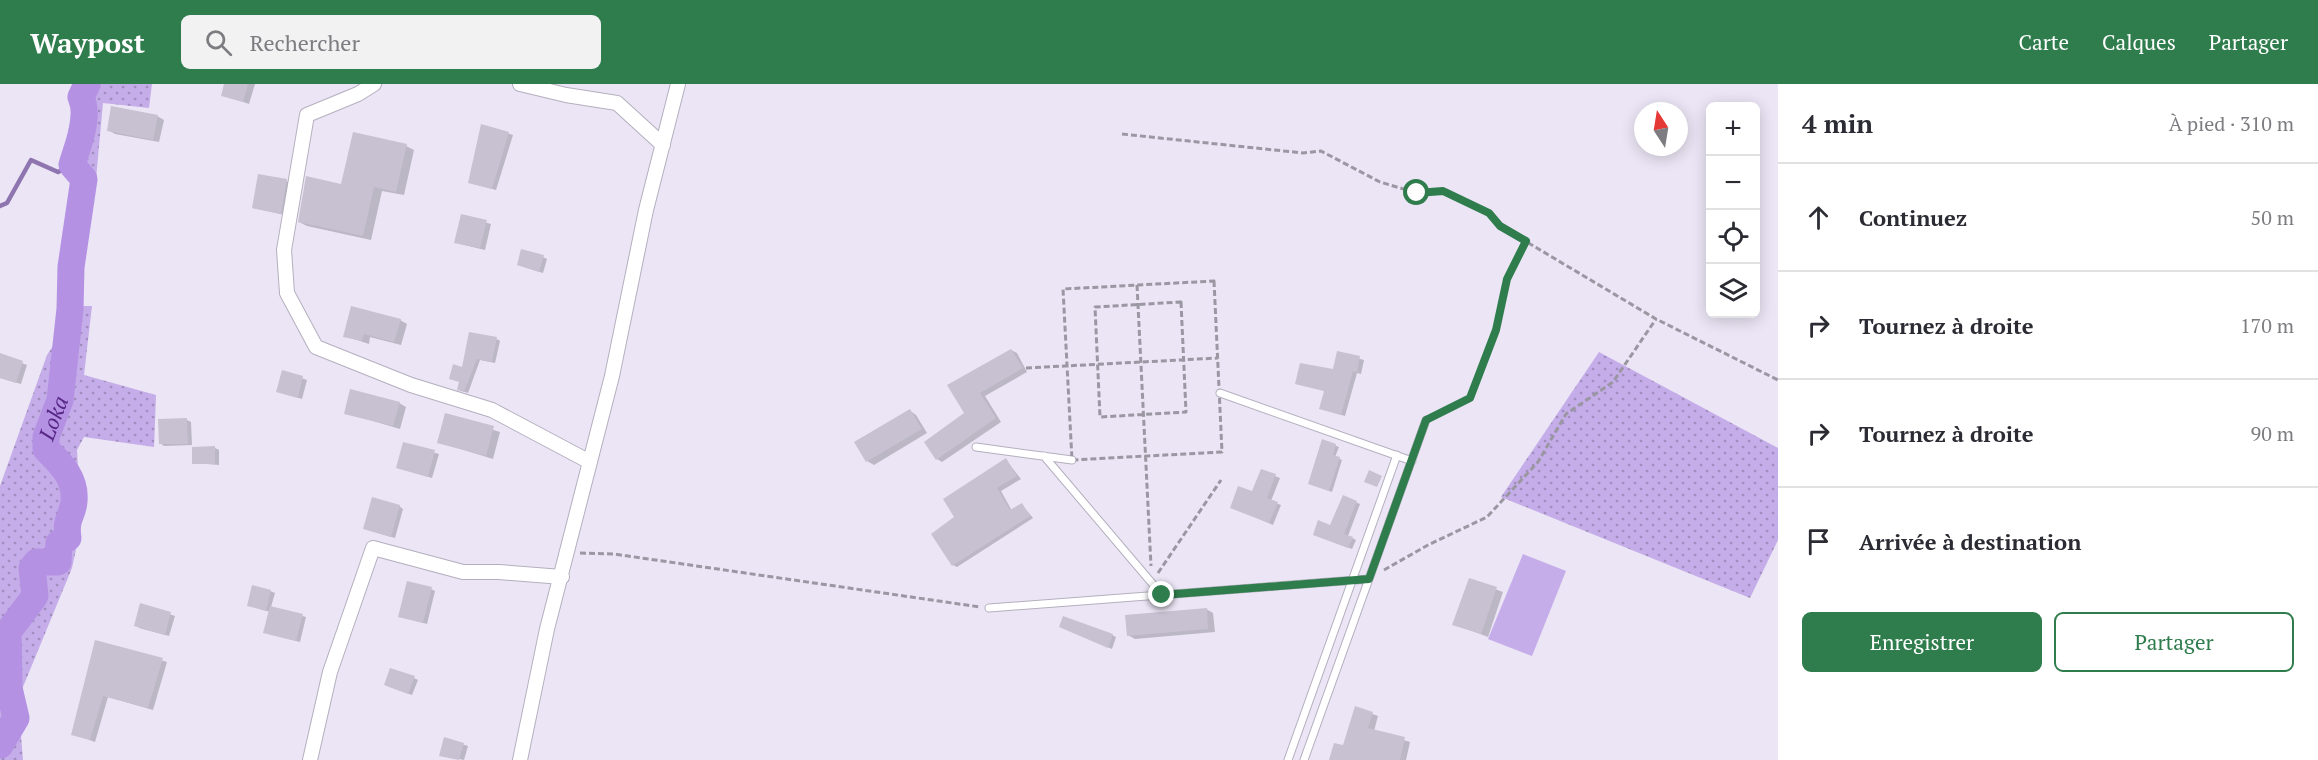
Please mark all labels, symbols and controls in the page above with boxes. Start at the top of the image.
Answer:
search box [181,15,601,69]
text: Waypost [30,24,145,61]
icon: search [202,26,235,59]
text: Rechercher [250,28,360,57]
text: Carte [2019,28,2069,56]
text: Calques [2102,28,2176,56]
text: Partager [2209,28,2288,56]
north arrow [1634,102,1688,156]
map controls [1706,102,1760,318]
button: + [1706,102,1760,156]
text: 4 min [1802,106,1873,140]
text: À pied · 310 m [2169,110,2294,137]
button: − [1706,156,1760,210]
route start [1403,179,1429,205]
icon: ahead [1802,201,1835,234]
text: Continuez [1859,203,1967,232]
text: 50 m [2251,204,2294,231]
button: locate [1706,210,1760,264]
button: layers [1706,264,1760,318]
icon: right [1802,309,1835,342]
text: Tournez à droite [1859,311,2034,340]
text: 170 m [2240,312,2294,339]
water label: Loka [31,392,74,445]
icon: right [1802,417,1835,450]
text: Tournez à droite [1859,419,2034,448]
text: 90 m [2251,420,2294,447]
icon: arrive [1802,525,1835,558]
text: Arrivée à destination [1859,527,2081,556]
route end [1148,581,1174,607]
button: Enregistrer [1802,612,2042,672]
button: Partager [2054,612,2294,672]

